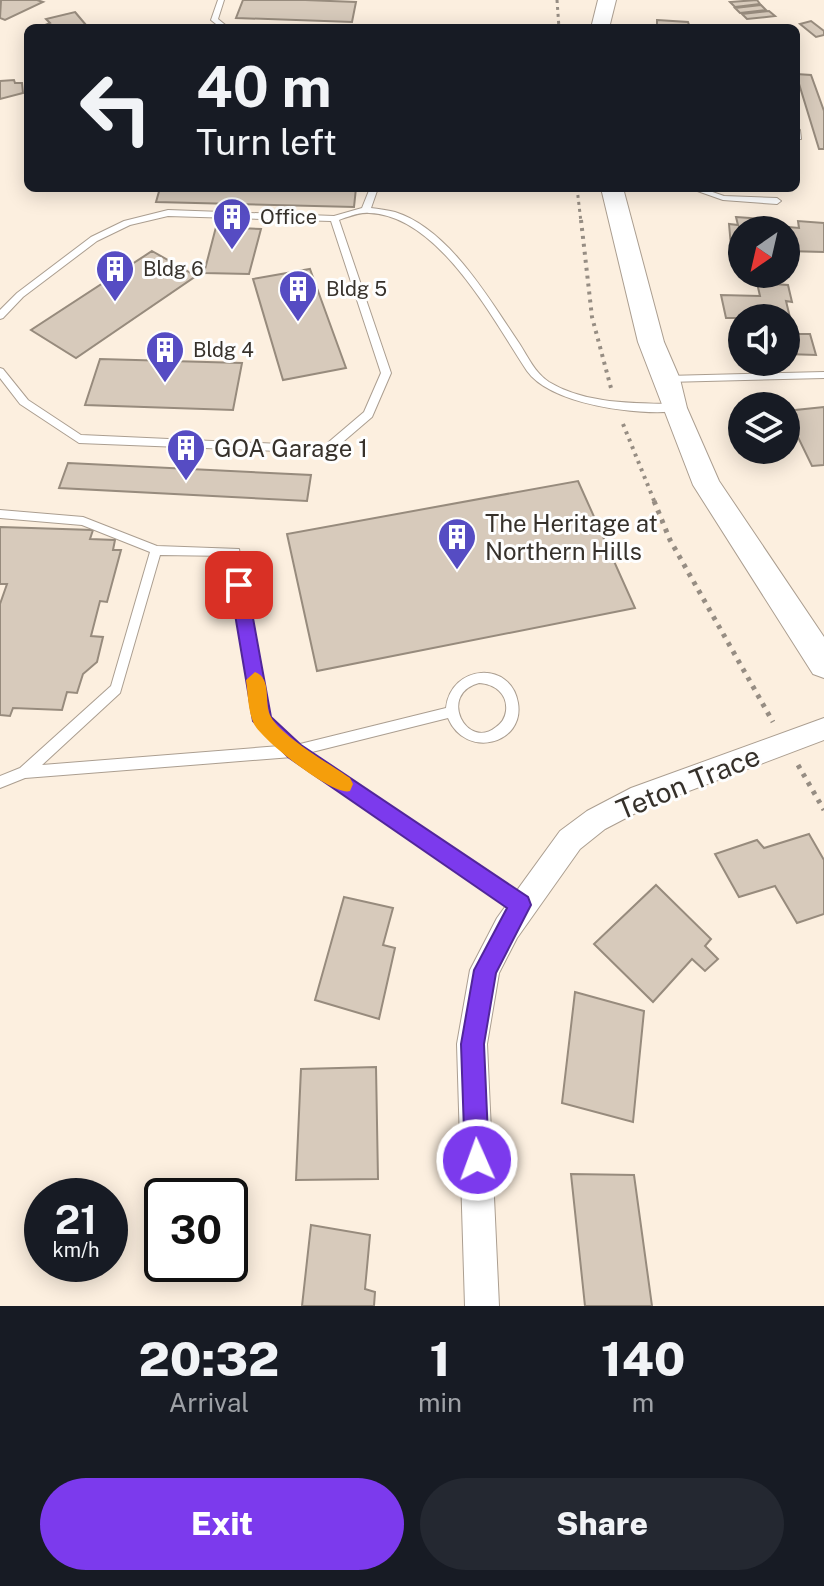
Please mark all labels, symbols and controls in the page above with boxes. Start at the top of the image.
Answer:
text: 40 m [196,54,332,120]
icon: left [64,56,168,160]
text: Turn left [196,121,337,163]
building icon: Office [211,196,253,251]
place label: Office [260,205,317,229]
north arrow [728,216,800,288]
map controls [728,216,800,464]
building icon: Bldg 6 [94,248,136,303]
place label: Bldg 6 [143,257,204,281]
building icon: Bldg 5 [277,268,319,323]
place label: Bldg 5 [326,277,387,301]
button: sound [728,304,800,376]
building icon: Bldg 4 [144,329,186,384]
place label: Bldg 4 [193,338,254,362]
button: layers [728,392,800,464]
building icon: GOA Garage 1 [165,427,207,482]
place label: GOA Garage 1 [214,434,368,462]
place label: The Heritage at Northern Hills [485,509,658,565]
building icon: The Heritage at Northern Hills [436,516,478,571]
pin [205,551,273,619]
icon: arrive [217,563,261,607]
street label: Teton Trace [611,738,765,826]
position arrow [435,1118,519,1202]
speed limit sign: 30 [144,1178,248,1282]
text: 21 [55,1196,97,1243]
text: km/h [52,1238,100,1262]
text: 20:32 [139,1330,279,1387]
text: 1 [430,1330,451,1387]
text: 140 [601,1330,685,1387]
text: Arrival [169,1387,249,1418]
text: min [418,1387,462,1418]
text: m [632,1387,654,1418]
button: Exit [40,1478,404,1570]
button: Share [420,1478,784,1570]

